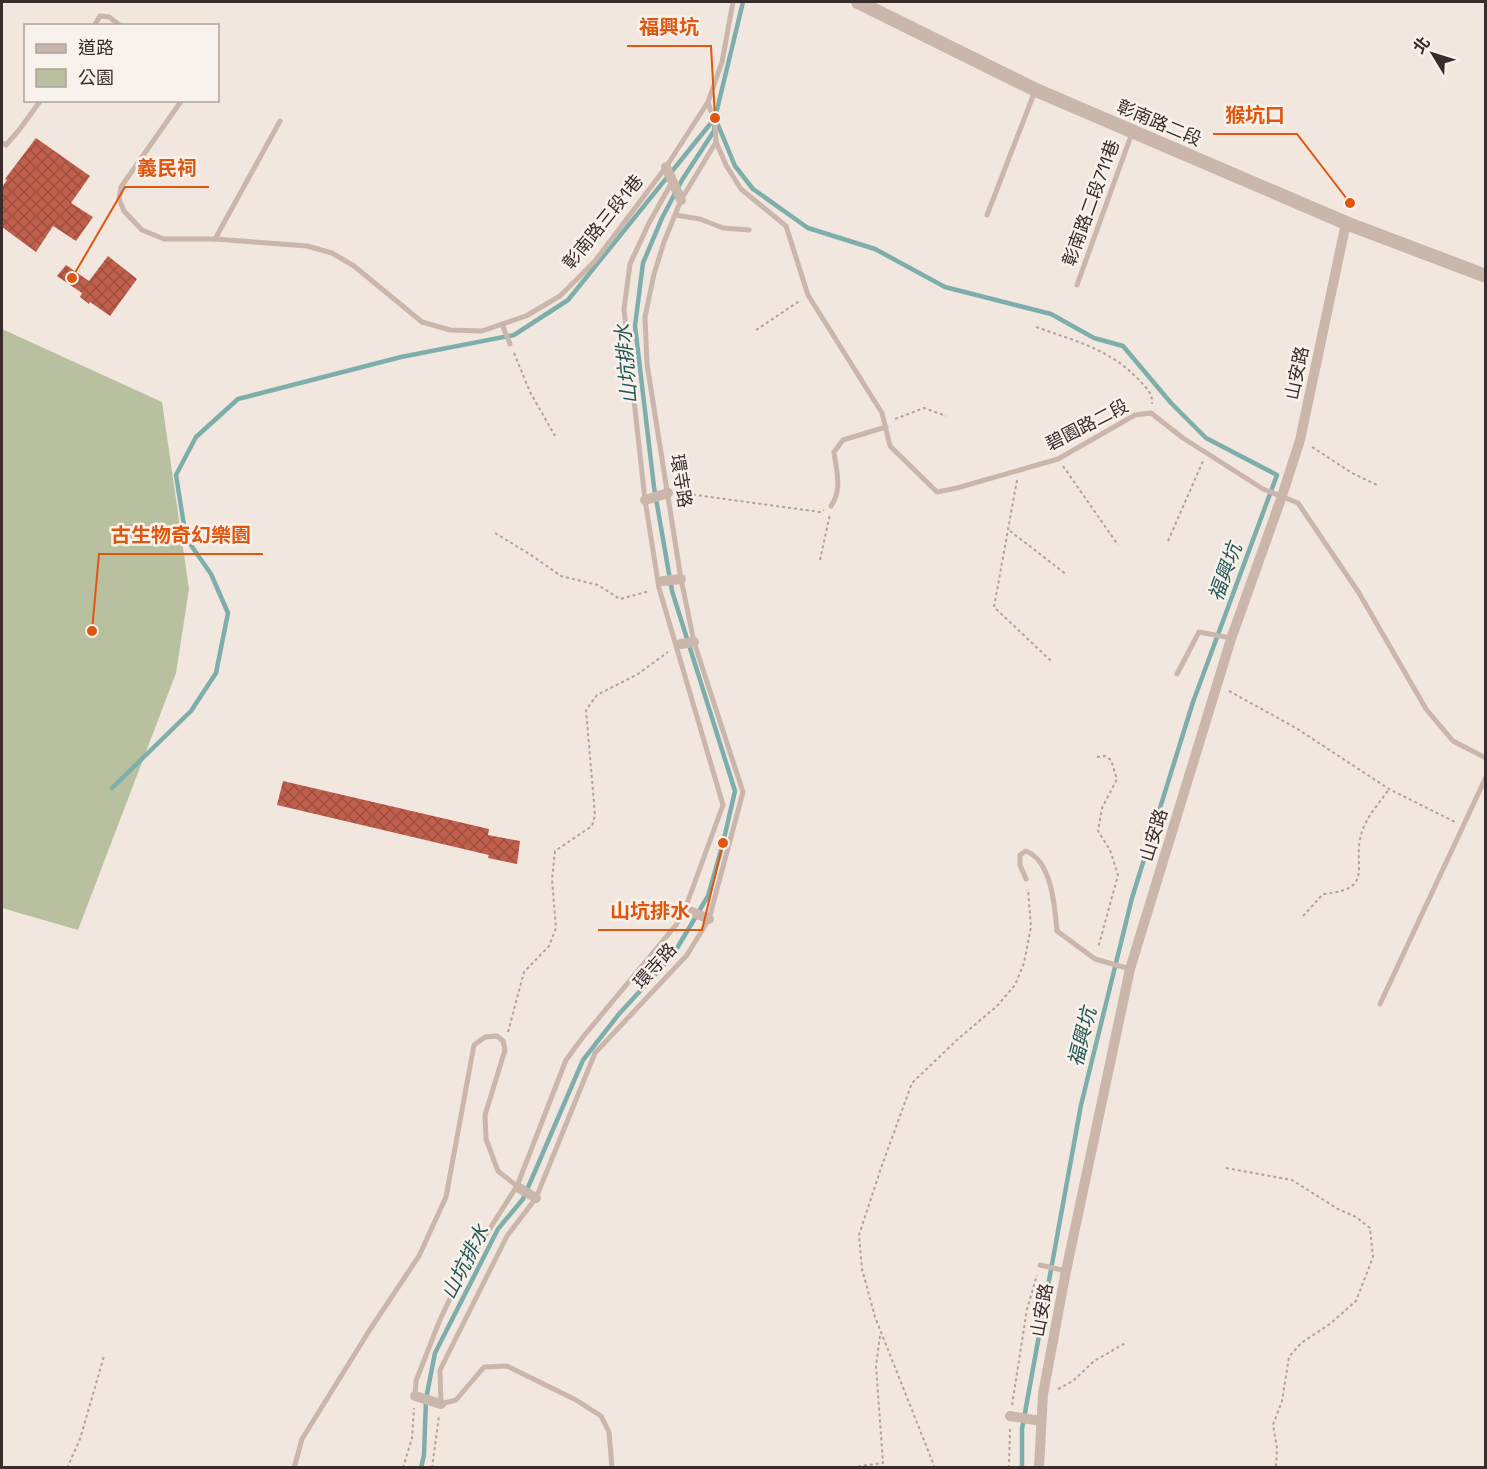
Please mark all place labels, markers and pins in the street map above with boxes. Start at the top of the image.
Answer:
callout: 福興坑 [627,8,711,46]
callout: 猴坑口 [1213,96,1297,134]
callout: 義民祠 [125,149,209,187]
callout: 古生物奇幻樂園 [99,516,263,554]
callout: 山坑排水 [598,892,702,930]

